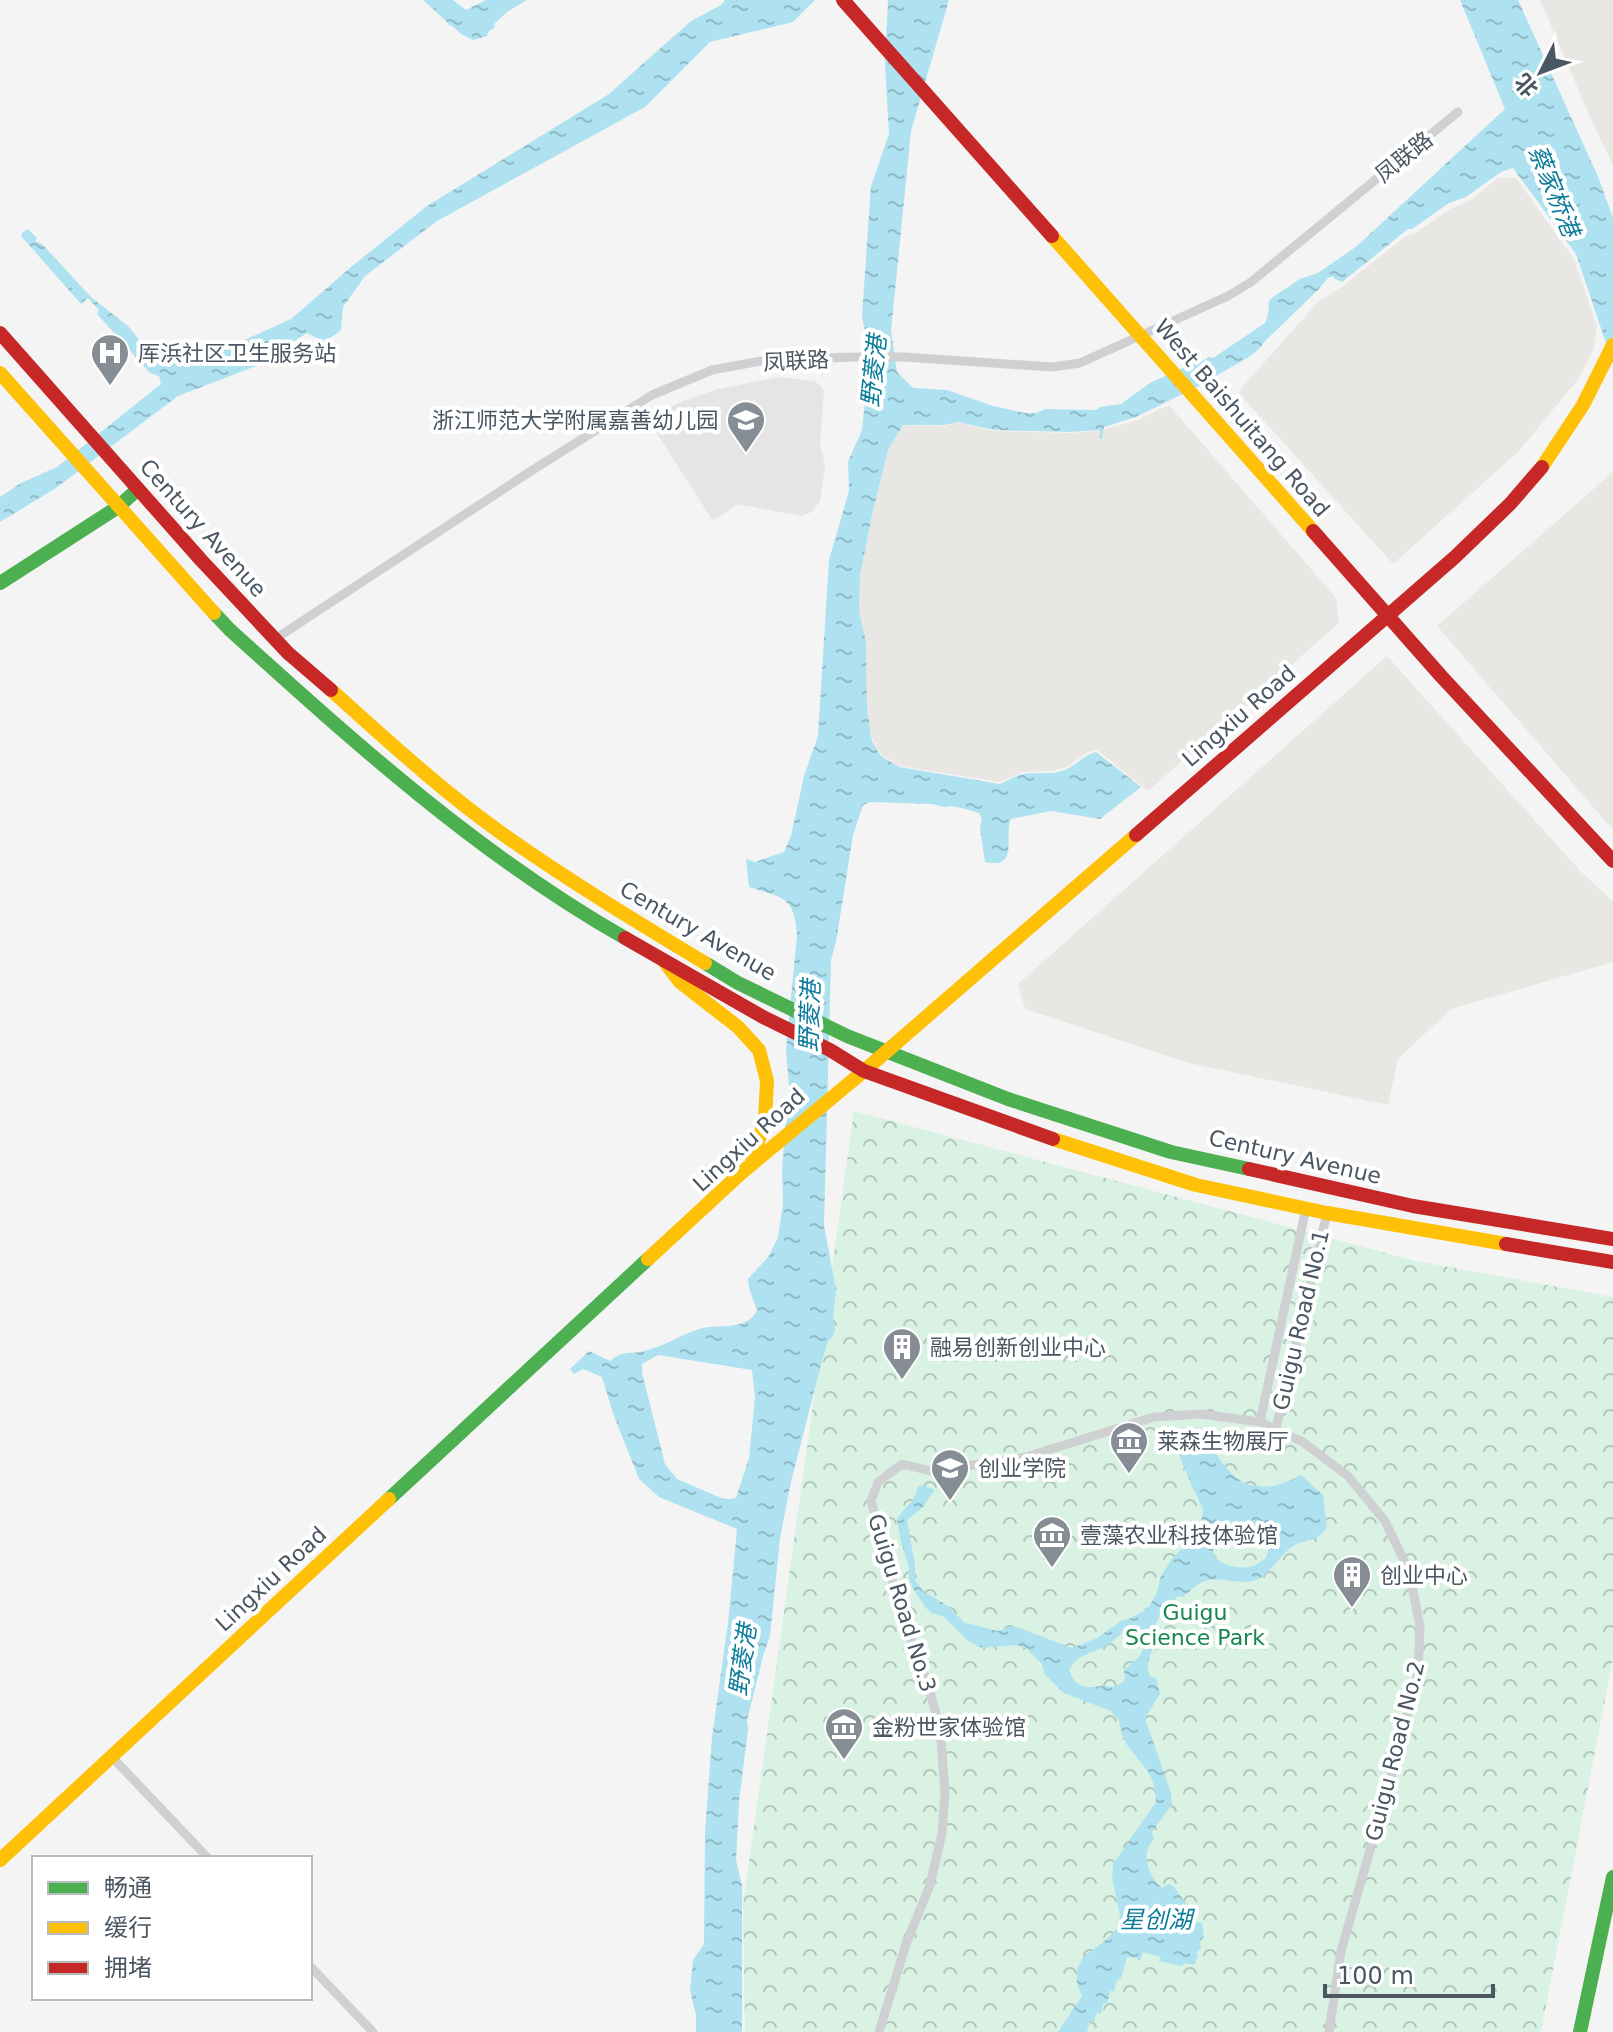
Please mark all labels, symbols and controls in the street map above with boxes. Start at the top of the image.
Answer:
north arrow [1501,32,1581,112]
text: 北 [1510,69,1543,102]
street label: 凤联路 [1370,127,1438,187]
water label: 蔡家桥港 [1523,141,1586,244]
street label: West Baishuitang Road [1149,314,1335,522]
water label: 野菱港 [856,331,892,408]
hospital icon: 厍浜社区卫生服务站 [89,332,131,387]
place label: 厍浜社区卫生服务站 [138,341,336,366]
street label: 凤联路 [762,347,830,375]
school or university icon: 浙江师范大学附属嘉善幼儿园 [725,399,767,454]
place label: 浙江师范大学附属嘉善幼儿园 [432,408,718,433]
street label: Century Avenue [135,454,271,602]
street label: Lingxiu Road [1177,660,1301,772]
street label: Century Avenue [615,876,781,986]
water label: 野菱港 [795,977,825,1052]
street label: Lingxiu Road [688,1083,810,1197]
street label: Century Avenue [1206,1125,1384,1189]
street label: Guigu Road No.1 [1268,1227,1334,1413]
building icon: 融易创新创业中心 [881,1326,923,1381]
place label: 融易创新创业中心 [930,1335,1106,1360]
museum icon: 莱森生物展厅 [1108,1420,1150,1475]
place label: 莱森生物展厅 [1157,1429,1289,1454]
school or university icon: 创业学院 [929,1447,971,1502]
place label: 创业学院 [978,1456,1066,1481]
street label: Guigu Road No.3 [863,1511,941,1695]
museum icon: 壹藻农业科技体验馆 [1031,1514,1073,1569]
street label: Lingxiu Road [211,1522,331,1636]
place label: 壹藻农业科技体验馆 [1080,1523,1278,1548]
building icon: 创业中心 [1331,1554,1373,1609]
place label: 创业中心 [1380,1563,1468,1588]
park label: Guigu Science Park [1125,1600,1265,1650]
water label: 野菱港 [724,1619,762,1698]
street label: Guigu Road No.2 [1361,1658,1429,1844]
museum icon: 金粉世家体验馆 [823,1706,865,1761]
place label: 金粉世家体验馆 [872,1715,1026,1740]
legend [32,1856,312,2000]
text: 畅通 [104,1874,152,1902]
water label: 星创湖 [1120,1906,1196,1934]
text: 缓行 [104,1914,152,1942]
scale bar [1325,1948,1493,1998]
text: 拥堵 [104,1954,152,1982]
text: 100 m [1337,1962,1414,1990]

